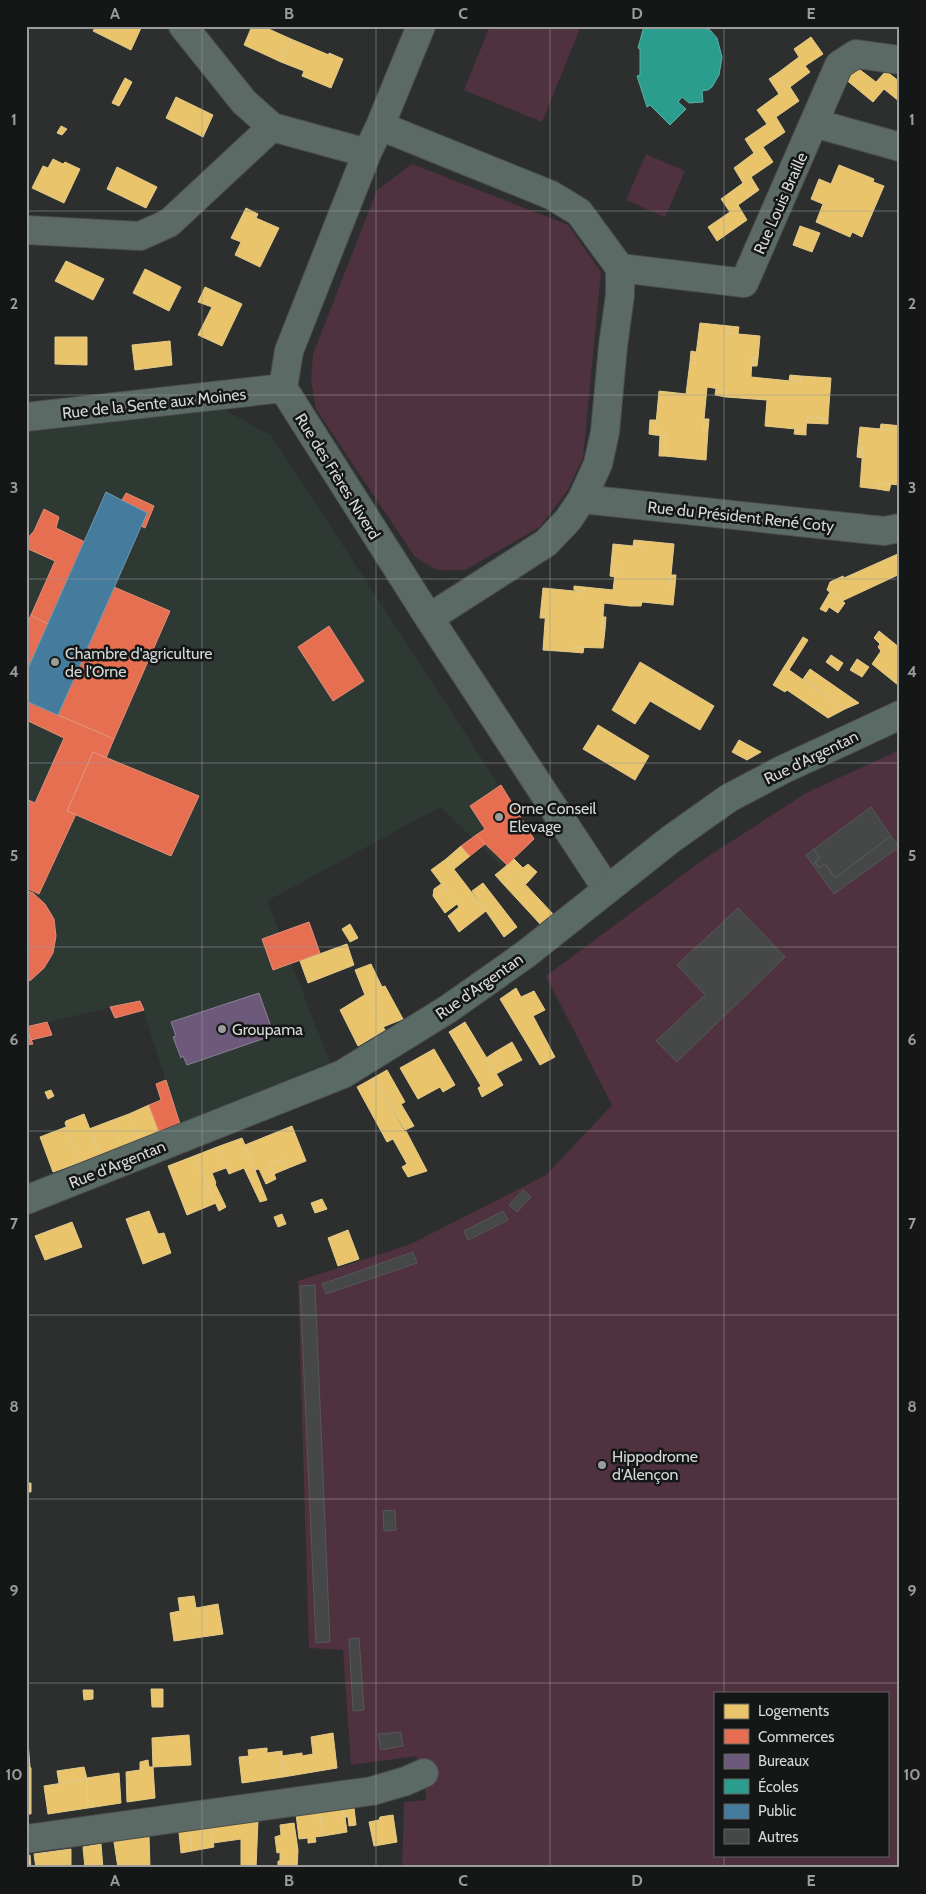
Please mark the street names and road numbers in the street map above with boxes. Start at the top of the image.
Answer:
street label: Rue Louis Braille [750,149,811,257]
street label: Rue de la Sente aux Moines [61,384,247,423]
street label: Rue des Frères Niverd [291,410,384,543]
street label: Rue du Président René Coty [647,497,835,536]
street label: Rue d'Argentan [761,726,861,788]
street label: Rue d'Argentan [432,949,527,1024]
street label: Rue d'Argentan [66,1136,168,1192]

